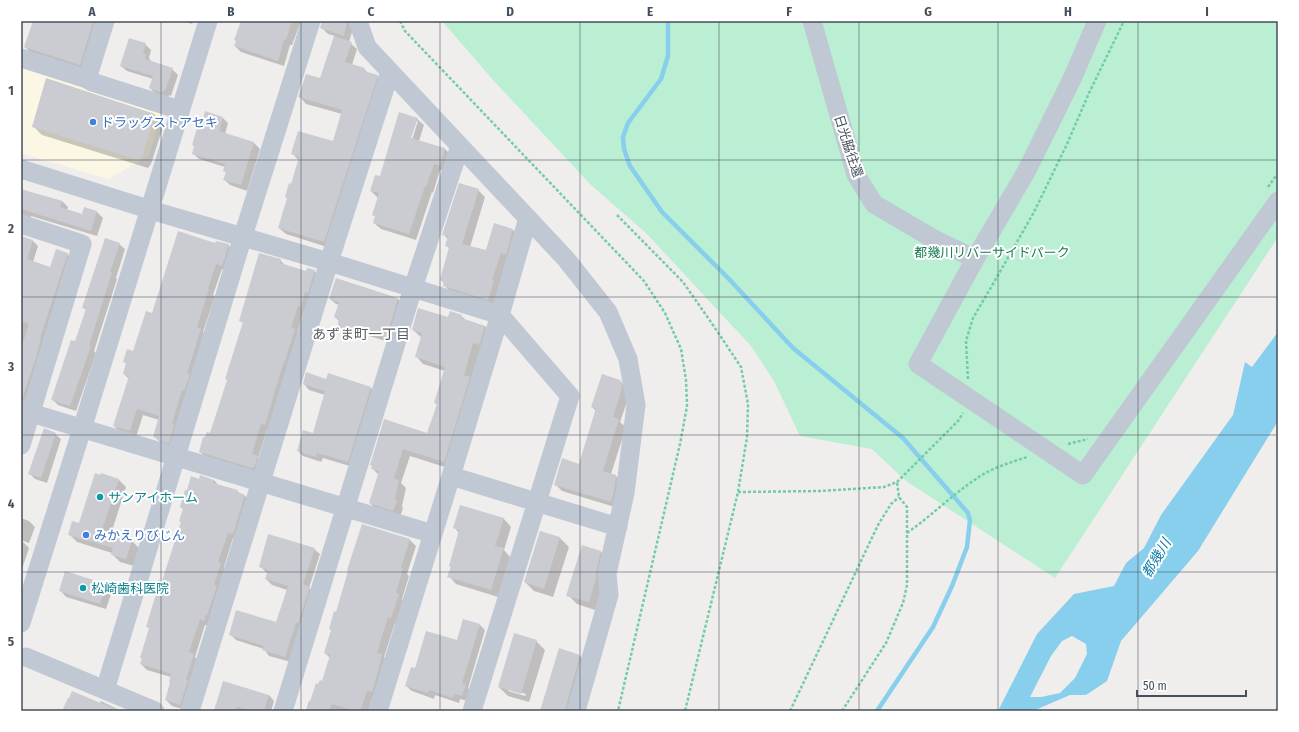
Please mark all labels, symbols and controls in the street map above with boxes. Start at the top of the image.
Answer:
text: A [87,4,96,19]
text: B [227,4,235,19]
text: C [368,4,375,19]
text: D [506,4,514,19]
text: E [647,4,653,19]
text: F [786,4,792,19]
text: G [924,4,932,19]
text: H [1064,4,1072,19]
text: I [1205,4,1209,19]
text: 1 [8,83,14,98]
street label: 日光脇往還 [831,113,866,179]
place label: ドラッグストアセキ [101,115,218,130]
marker: ドラッグストアセキ [88,117,98,127]
text: 2 [7,221,14,236]
park label: 都幾川リバーサイドパーク [914,245,1070,260]
district label: あずま町一丁目 [312,326,410,343]
text: 3 [7,359,14,374]
place label: サンアイホーム [108,490,198,505]
marker: サンアイホーム [95,492,105,502]
text: 4 [8,496,15,511]
place label: みかえりびじん [94,528,185,543]
marker: みかえりびじん [81,530,91,540]
water label: 都幾川 [1138,534,1176,581]
place label: 松崎歯科医院 [91,581,169,596]
marker: 松崎歯科医院 [78,583,88,593]
text: 5 [8,634,14,649]
scale bar [1137,672,1246,698]
text: 50 m [1143,679,1167,693]

